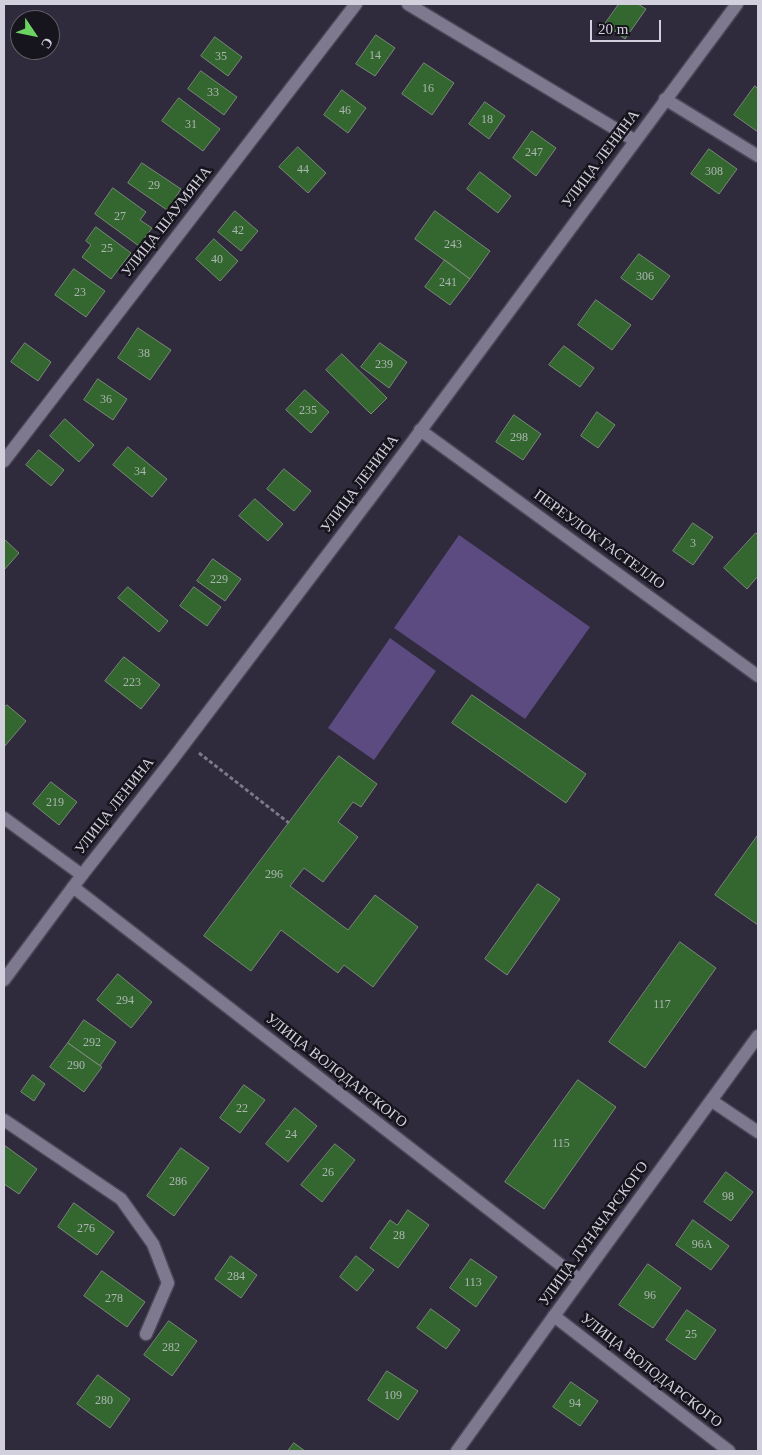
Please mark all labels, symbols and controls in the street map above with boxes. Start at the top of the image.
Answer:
north arrow [10,10,60,60]
scale bar [592,10,663,42]
text: 20 m [598,21,628,37]
text: С [38,35,56,51]
house number: 14 [369,49,381,63]
house number: 35 [215,50,227,64]
house number: 16 [422,82,434,96]
house number: 33 [207,86,219,100]
house number: 46 [339,104,351,118]
street label: УЛИЦА ЛЕНИНА [558,106,644,212]
house number: 18 [481,113,493,127]
house number: 31 [185,118,197,132]
house number: 247 [525,146,543,160]
street label: УЛИЦА ШАУМЯНА [118,163,216,281]
house number: 44 [297,163,309,177]
house number: 308 [705,165,723,179]
house number: 29 [148,179,160,193]
house number: 27 [114,210,126,224]
house number: 42 [232,224,244,238]
house number: 243 [444,238,462,252]
house number: 25 [101,242,113,256]
house number: 40 [211,253,223,267]
house number: 306 [636,270,654,284]
house number: 241 [439,276,457,290]
house number: 23 [74,286,86,300]
house number: 38 [138,347,150,361]
house number: 239 [375,358,393,372]
house number: 36 [100,393,112,407]
house number: 235 [299,404,317,418]
street label: УЛИЦА ЛЕНИНА [317,431,403,537]
house number: 298 [510,431,528,445]
house number: 34 [134,465,146,479]
street label: ПЕРЕУЛОК ГАСТЕЛЛО [530,486,668,594]
house number: 3 [690,537,696,551]
house number: 229 [210,573,228,587]
house number: 223 [123,676,141,690]
street label: УЛИЦА ЛЕНИНА [72,754,158,858]
house number: 219 [46,796,64,810]
house number: 296 [265,868,283,882]
house number: 294 [116,994,134,1008]
house number: 117 [653,998,671,1012]
street label: УЛИЦА ВОЛОДАРСКОГО [262,1010,410,1132]
house number: 292 [83,1036,101,1050]
house number: 290 [67,1059,85,1073]
house number: 22 [236,1102,248,1116]
house number: 24 [285,1128,297,1142]
house number: 115 [552,1137,570,1151]
street label: УЛИЦА ЛУНАЧАРСКОГО [536,1158,652,1310]
house number: 26 [322,1166,334,1180]
house number: 286 [169,1175,187,1189]
house number: 98 [722,1190,734,1204]
house number: 276 [77,1222,95,1236]
house number: 28 [393,1229,405,1243]
house number: 96А [692,1238,712,1252]
house number: 284 [227,1270,245,1284]
house number: 113 [464,1276,482,1290]
house number: 96 [644,1289,656,1303]
house number: 278 [105,1292,123,1306]
street label: УЛИЦА ВОЛОДАРСКОГО [577,1310,725,1432]
house number: 25 [685,1328,697,1342]
house number: 282 [162,1341,180,1355]
house number: 109 [384,1389,402,1403]
house number: 280 [95,1394,113,1408]
house number: 94 [569,1397,581,1411]

